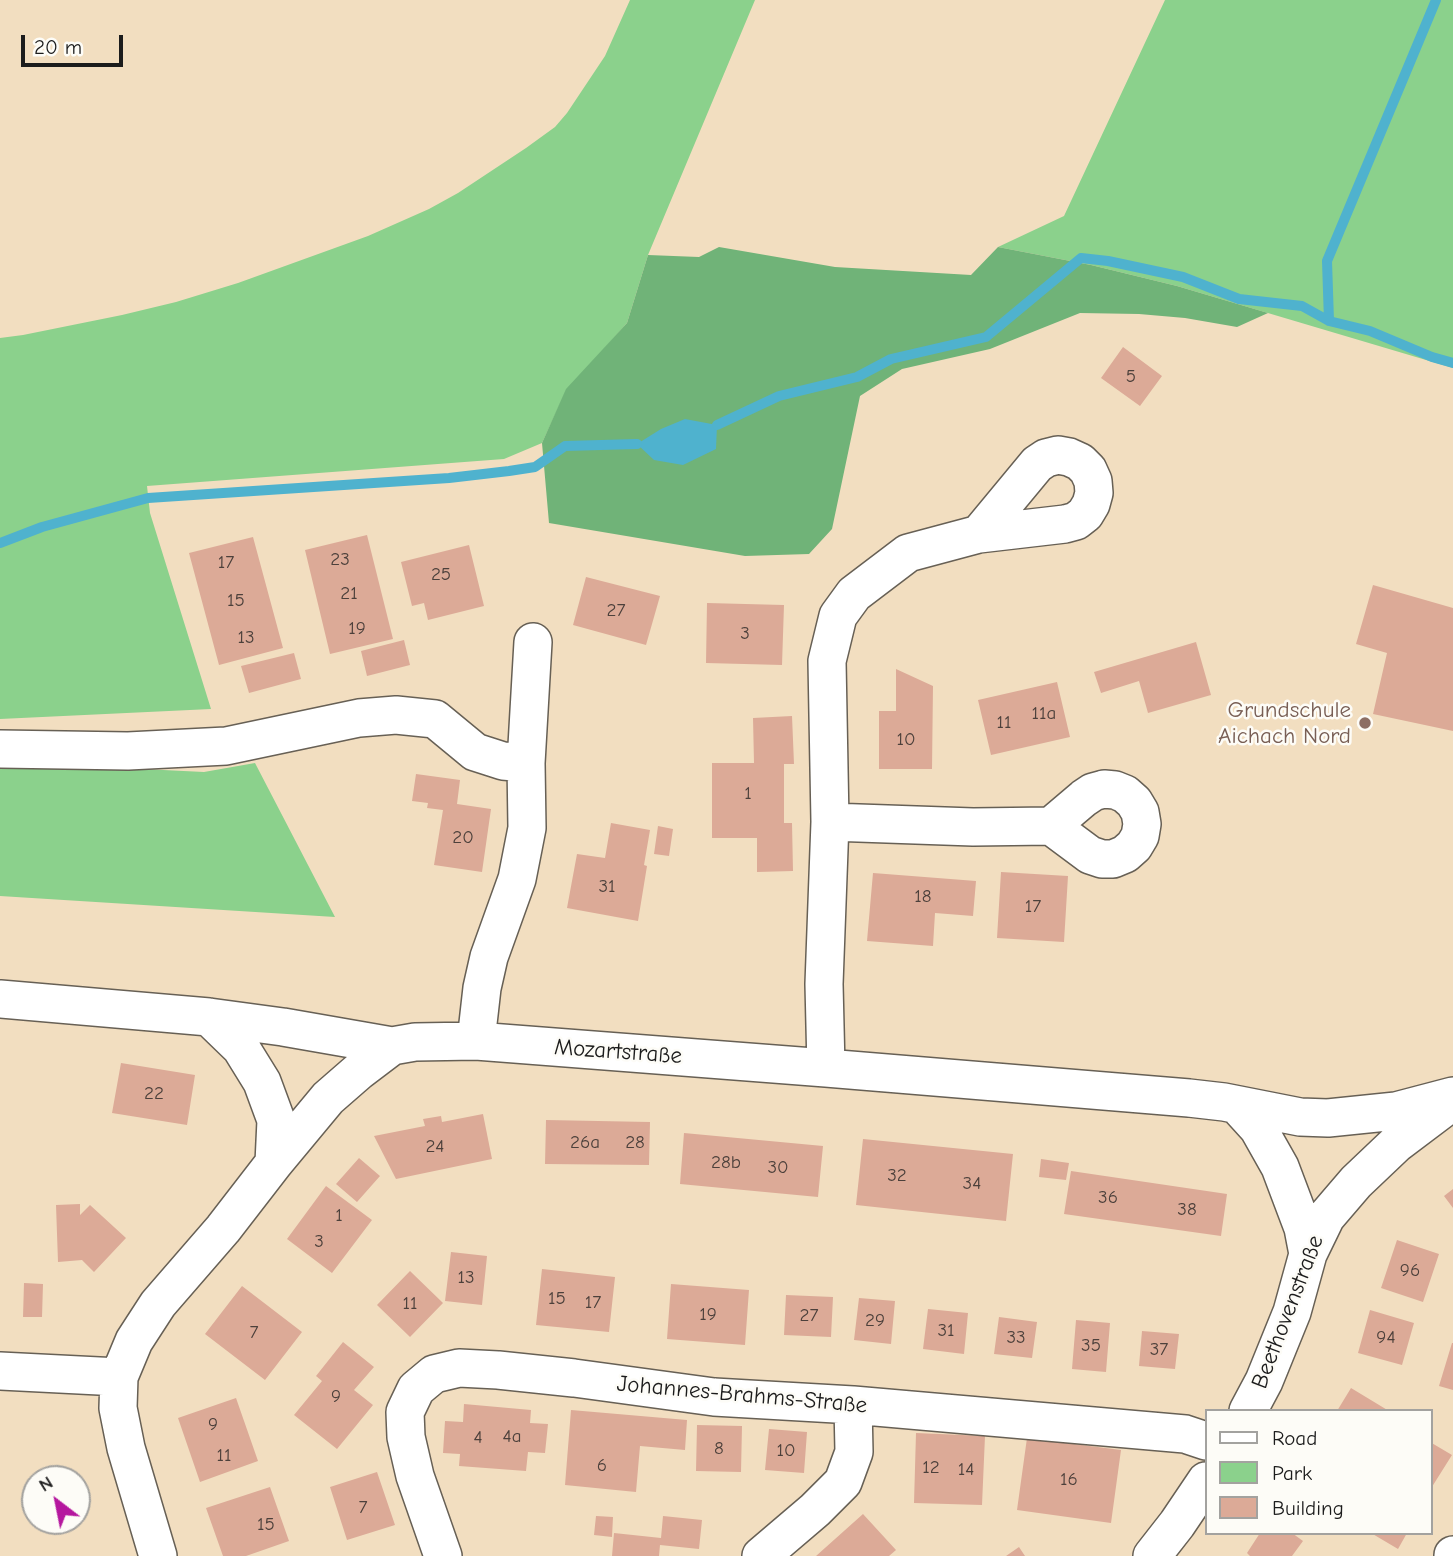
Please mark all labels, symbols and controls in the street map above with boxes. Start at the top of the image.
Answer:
scale bar [24,21,126,65]
text: 20 m [34,35,82,59]
house number: 5 [1126,366,1136,388]
house number: 23 [330,549,350,571]
house number: 17 [218,552,234,574]
house number: 25 [431,564,451,586]
house number: 21 [340,583,358,605]
house number: 15 [227,590,245,612]
house number: 27 [607,600,625,622]
house number: 19 [348,618,366,640]
house number: 3 [740,623,750,645]
house number: 13 [237,627,255,649]
place label: Grundschule Aichach Nord [1218,696,1351,750]
house number: 11a [1032,703,1056,725]
house number: 11 [996,712,1012,734]
marker: Grundschule Aichach Nord [1357,715,1373,731]
house number: 10 [896,729,916,751]
house number: 1 [744,783,752,805]
house number: 20 [452,827,474,849]
house number: 31 [598,876,616,898]
house number: 18 [914,886,932,908]
house number: 17 [1025,896,1041,918]
street label: Mozartstraße [553,1034,683,1070]
house number: 22 [144,1083,164,1105]
house number: 26a [570,1132,600,1154]
house number: 28 [625,1132,645,1154]
house number: 24 [425,1136,445,1158]
house number: 28b [711,1152,741,1174]
house number: 30 [767,1157,789,1179]
house number: 32 [887,1165,907,1187]
house number: 34 [963,1173,981,1195]
house number: 36 [1098,1187,1118,1209]
house number: 38 [1177,1199,1197,1221]
house number: 1 [335,1205,343,1227]
house number: 3 [314,1231,324,1253]
street label: Beethovenstraße [1246,1232,1330,1392]
house number: 96 [1400,1260,1420,1282]
house number: 13 [457,1267,475,1289]
house number: 15 [548,1288,566,1310]
house number: 17 [585,1292,601,1314]
house number: 11 [402,1293,418,1315]
house number: 19 [699,1304,717,1326]
house number: 27 [800,1305,818,1327]
house number: 29 [865,1310,885,1332]
house number: 31 [937,1320,955,1342]
house number: 7 [250,1322,258,1344]
house number: 33 [1006,1327,1026,1349]
house number: 94 [1376,1327,1396,1349]
house number: 35 [1081,1335,1101,1357]
house number: 37 [1150,1339,1168,1361]
street label: Johannes-Brahms-Straße [616,1370,868,1420]
house number: 9 [331,1386,341,1408]
legend [1204,1409,1432,1535]
house number: 9 [208,1414,218,1436]
house number: 4a [503,1426,521,1448]
text: Road [1272,1426,1317,1450]
house number: 4 [473,1427,483,1449]
house number: 8 [714,1438,724,1460]
house number: 10 [776,1440,796,1462]
house number: 11 [216,1445,232,1467]
house number: 6 [597,1455,607,1477]
house number: 12 [922,1457,940,1479]
house number: 14 [958,1459,974,1481]
text: Park [1272,1461,1312,1485]
north arrow [21,1465,91,1535]
house number: 16 [1060,1469,1078,1491]
text: N [35,1471,57,1497]
text: Building [1272,1496,1344,1520]
house number: 7 [359,1497,367,1519]
house number: 15 [257,1514,275,1536]

